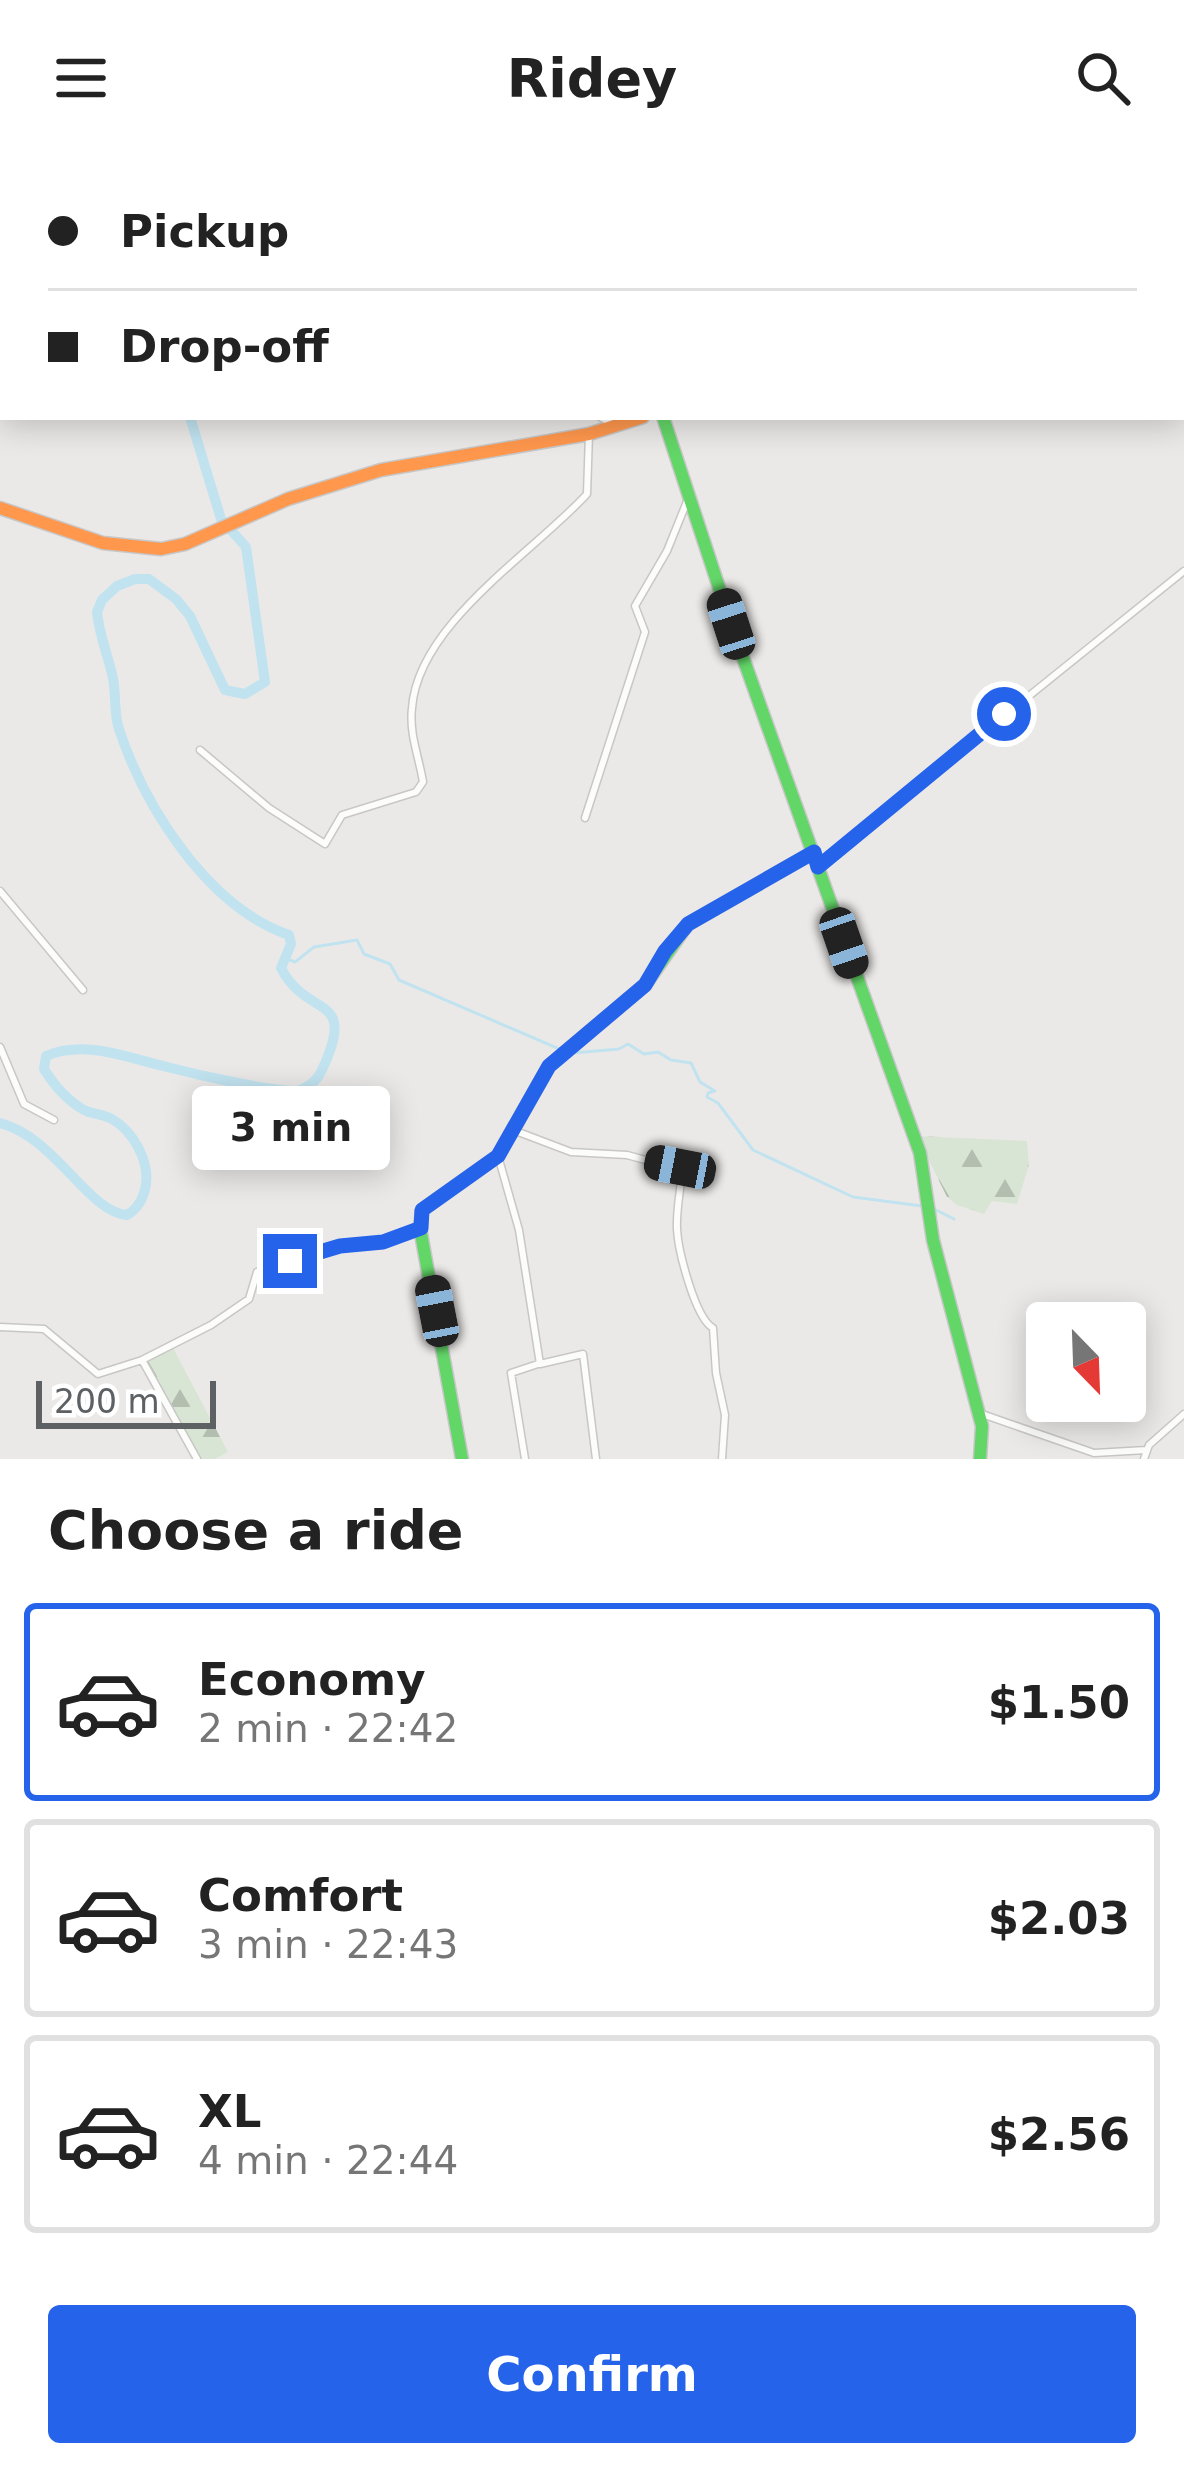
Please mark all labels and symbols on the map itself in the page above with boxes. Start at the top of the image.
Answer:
car [703,584,759,664]
route start [977,687,1031,741]
car [815,903,873,983]
callout: 3 min [191,1087,389,1171]
car [641,1142,719,1192]
route end [263,1234,317,1288]
car [412,1272,462,1350]
north arrow [1026,1302,1146,1422]
scale bar [36,1375,216,1428]

